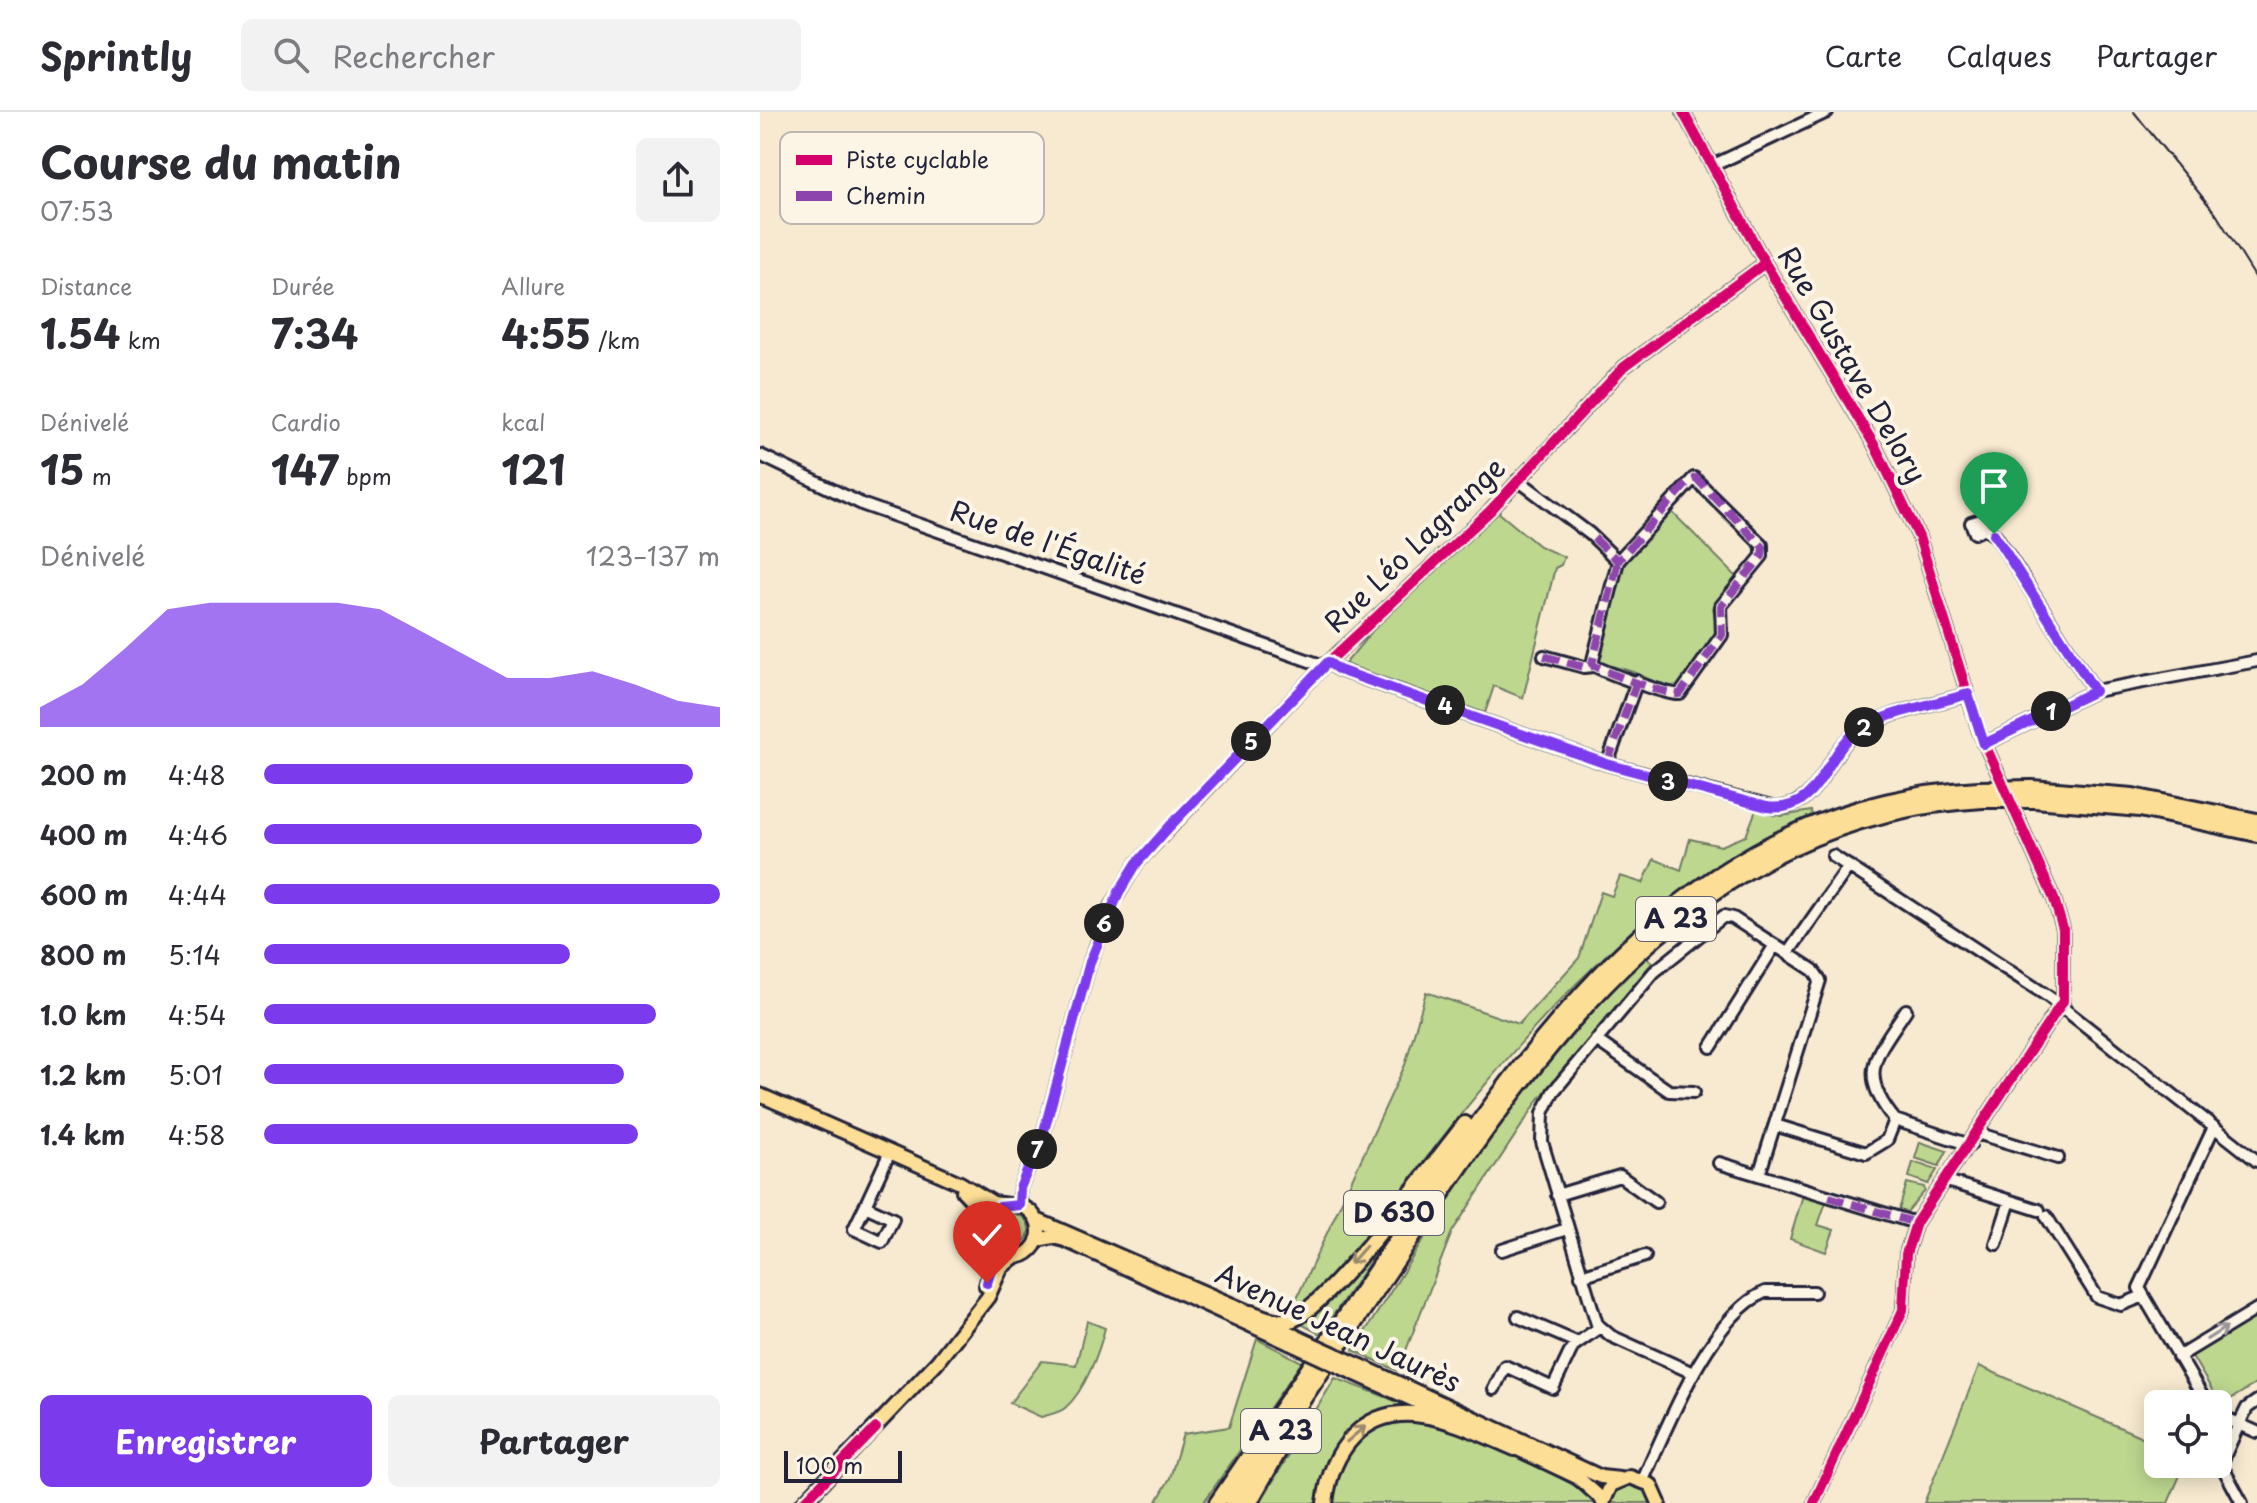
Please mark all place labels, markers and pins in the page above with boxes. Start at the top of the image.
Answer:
pin [1960,452,2028,534]
pin: 4 [1425,685,1465,725]
pin: 1 [2031,691,2071,731]
pin: 2 [1844,707,1884,747]
pin: 5 [1231,721,1271,761]
pin: 3 [1648,761,1688,801]
pin: 6 [1084,903,1124,943]
pin: 7 [1017,1129,1057,1169]
pin [953,1201,1021,1283]

